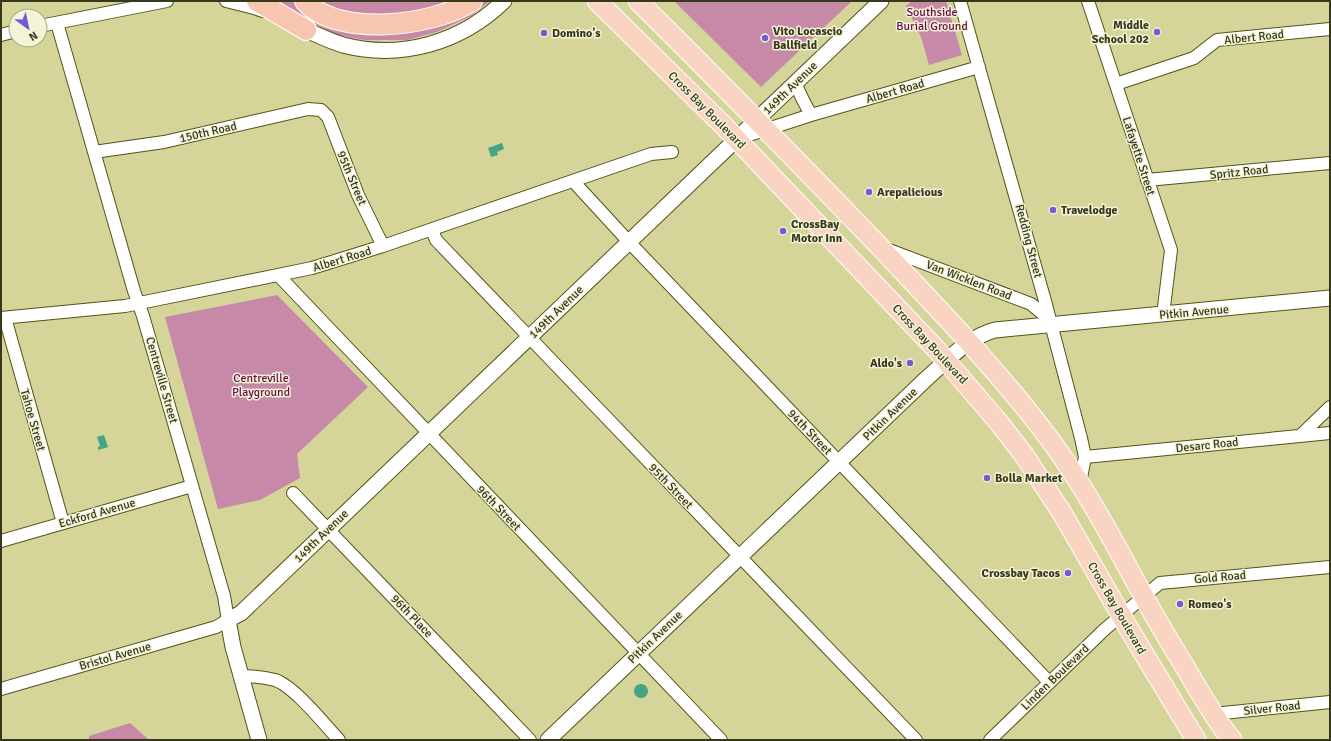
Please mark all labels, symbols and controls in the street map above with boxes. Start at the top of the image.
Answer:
park label: Southside Burial Ground [896,5,968,34]
north arrow [8,8,48,48]
place label: Middle School 202 [1092,18,1149,47]
place label: Vito Locascio Ballfield [773,24,842,53]
place label: Domino's [552,26,601,41]
marker: Middle School 202 [1152,27,1162,37]
street label: Albert Road [1223,27,1285,48]
text: N [26,28,40,44]
marker: Domino's [539,28,549,38]
marker: Vito Locascio Ballfield [760,33,770,43]
street label: 149th Avenue [760,59,821,118]
street label: Cross Bay Boulevard [665,68,749,152]
street label: Albert Road [864,76,926,107]
street label: Lafayette Street [1119,115,1158,197]
street label: 150th Road [178,119,238,146]
street label: 95th Street [333,149,370,208]
street label: Spritz Road [1209,162,1269,183]
place label: Arepalicious [877,185,943,200]
marker: Arepalicious [864,187,874,197]
street label: Redding Street [1011,203,1046,280]
place label: Travelodge [1061,203,1118,218]
marker: Travelodge [1048,205,1058,215]
place label: CrossBay Motor Inn [791,217,843,246]
marker: CrossBay Motor Inn [778,226,788,236]
street label: Albert Road [311,243,373,275]
street label: Van Wicklen Road [924,257,1014,304]
street label: 149th Avenue [526,283,587,342]
street label: Cross Bay Boulevard [889,301,971,387]
street label: Pitkin Avenue [1158,302,1230,323]
street label: Centreville Street [142,335,181,425]
place label: Aldo's [870,356,903,371]
marker: Aldo's [905,358,915,368]
park label: Centreville Playground [232,371,290,400]
street label: Pitkin Avenue [860,385,921,444]
street label: Tahoe Street [17,387,49,453]
street label: 94th Street [784,406,835,458]
street label: Desarc Road [1175,435,1239,456]
street label: 95th Street [645,460,696,512]
place label: Bolla Market [995,471,1063,486]
marker: Bolla Market [982,473,992,483]
street label: 96th Street [473,482,524,534]
street label: Eckford Avenue [57,495,137,532]
street label: 149th Avenue [291,507,352,566]
street label: Cross Bay Boulevard [1084,560,1149,657]
place label: Crossbay Tacos [982,566,1061,581]
marker: Crossbay Tacos [1063,568,1073,578]
street label: Gold Road [1193,568,1247,587]
street label: 96th Place [387,592,436,641]
place label: Romeo's [1188,597,1232,612]
marker: Romeo's [1175,599,1185,609]
street label: Pitkin Avenue [625,608,686,667]
street label: Bristol Avenue [77,639,153,674]
street label: Linden Boulevard [1018,641,1093,714]
street label: Silver Road [1243,698,1301,719]

